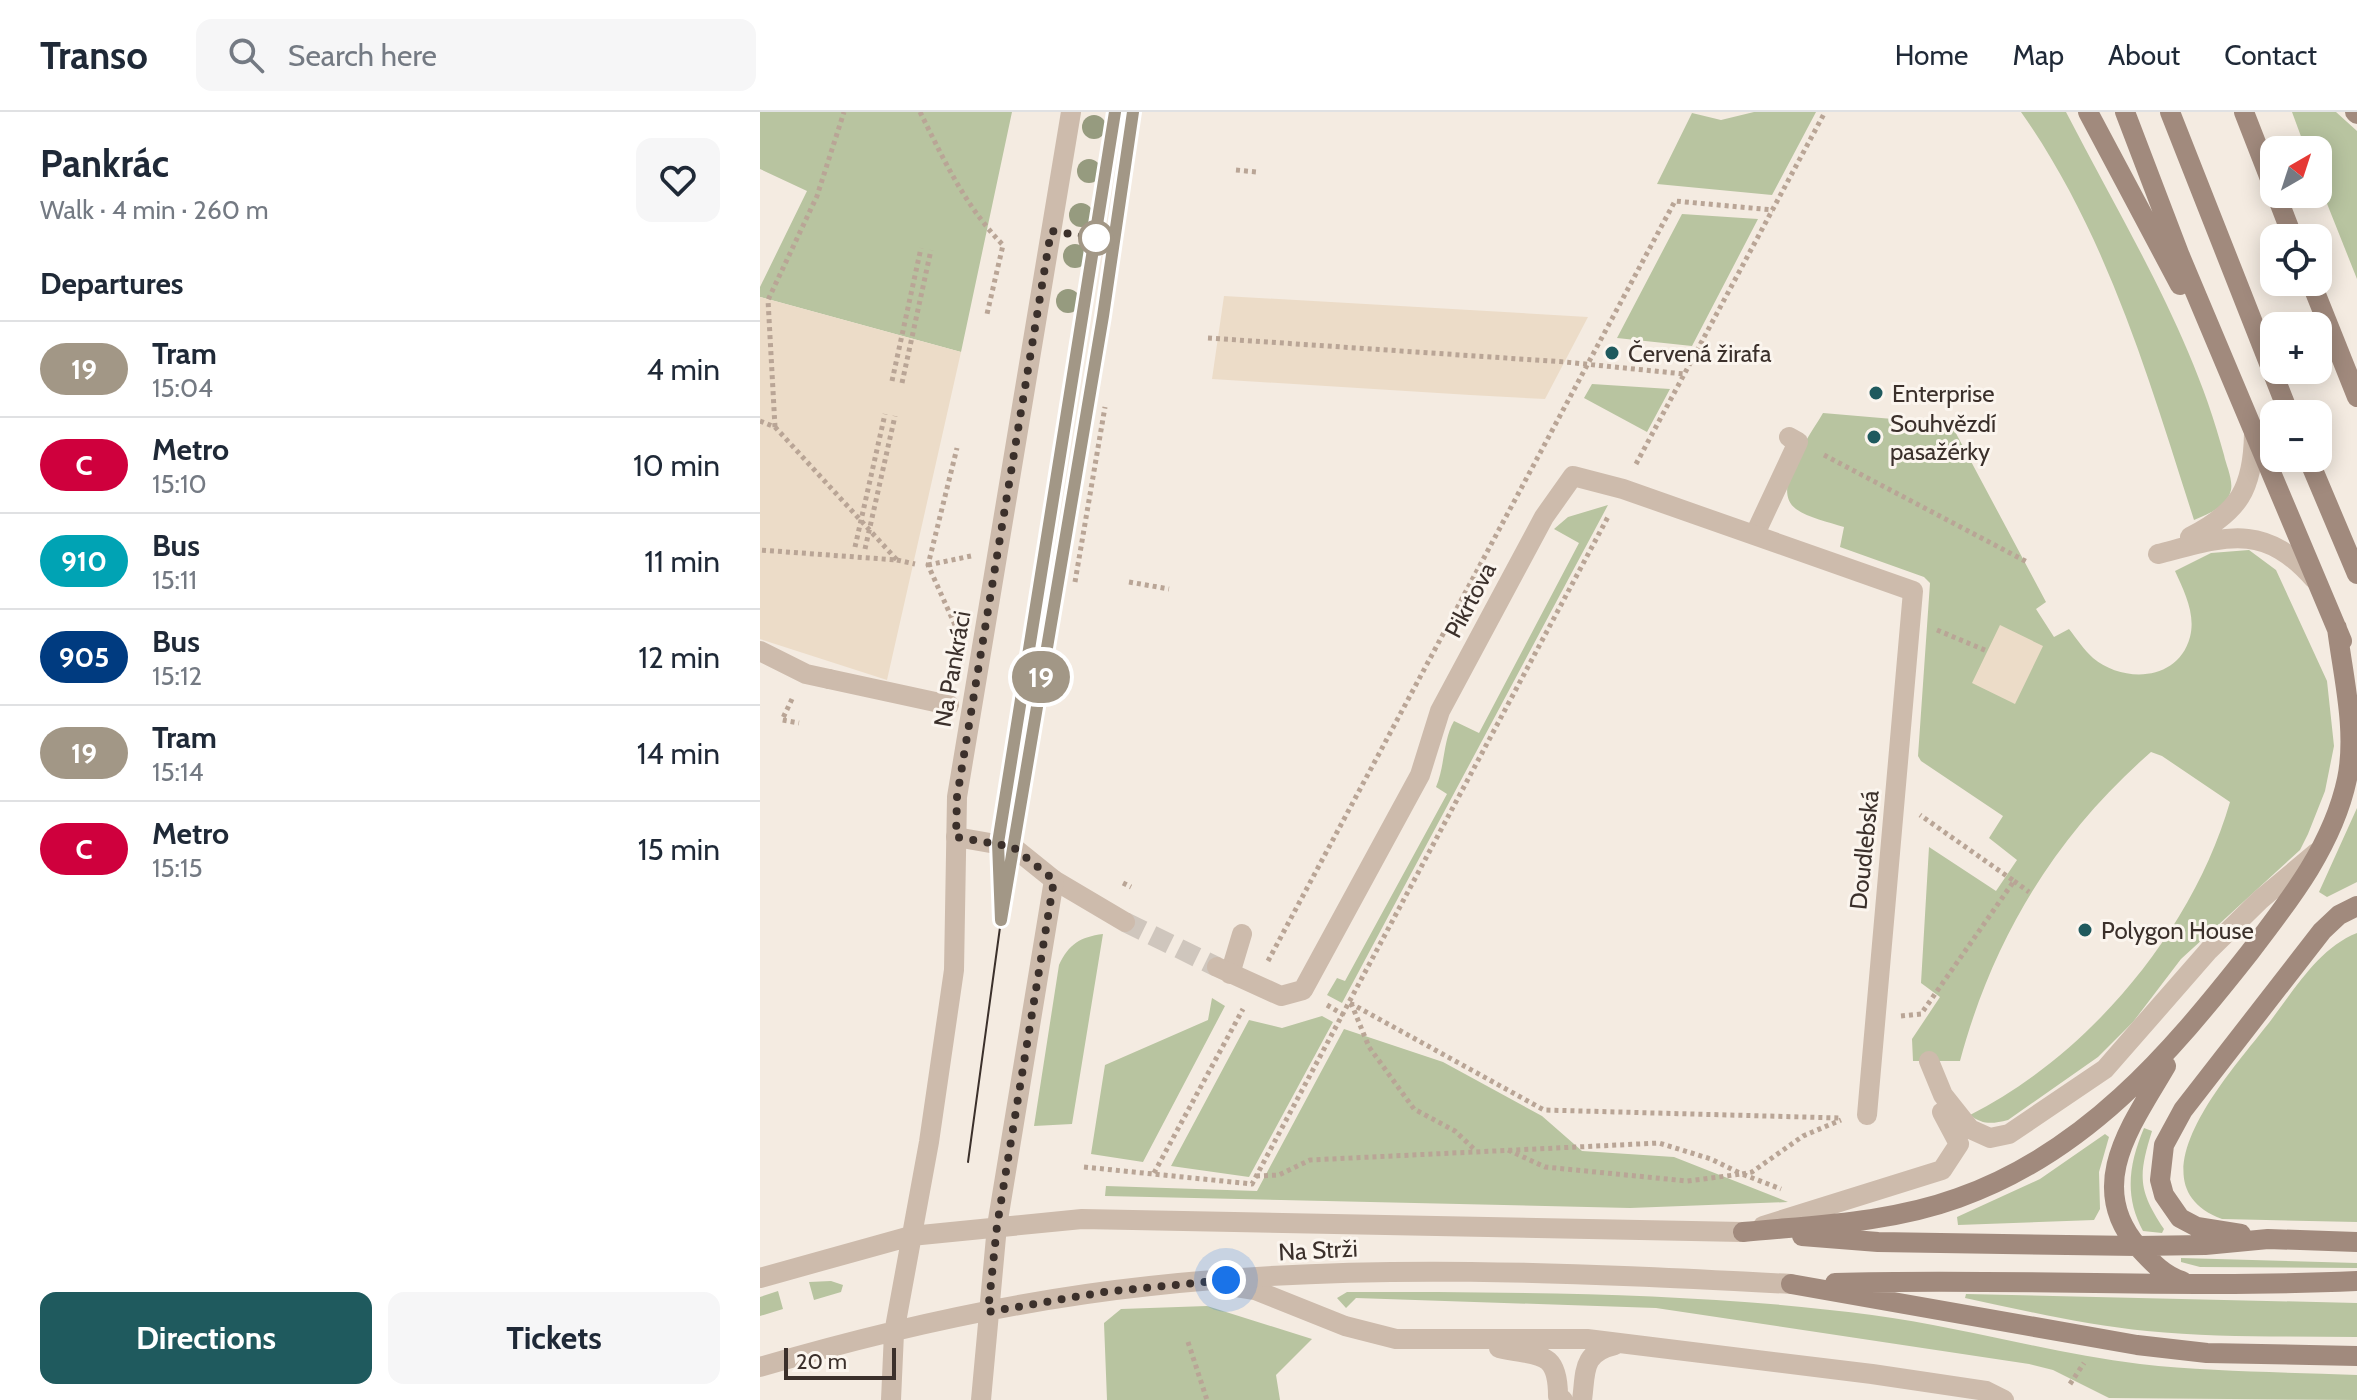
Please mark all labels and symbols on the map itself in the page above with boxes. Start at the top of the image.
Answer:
north arrow [2260,136,2332,208]
unlabelled marker [1079,221,1113,255]
place label: Červená žirafa [1628,339,1772,368]
marker: Červená žirafa [1603,344,1621,362]
place label: Enterprise [1892,379,1994,408]
marker: Enterprise [1867,384,1885,402]
place label: Souhvězdí pasažérky [1890,409,1996,466]
marker: Souhvězdí pasažérky [1865,428,1883,446]
street label: Pikrtova [1438,557,1502,643]
street label: Na Pankráci [928,609,976,729]
line badge: 19 [1005,651,1077,703]
street label: Doudlebská [1843,789,1885,911]
place label: Polygon House [2101,916,2254,945]
marker: Polygon House [2076,921,2094,939]
street label: Na Strži [1278,1233,1358,1267]
your location [1206,1260,1246,1300]
scale bar [784,1344,896,1380]

